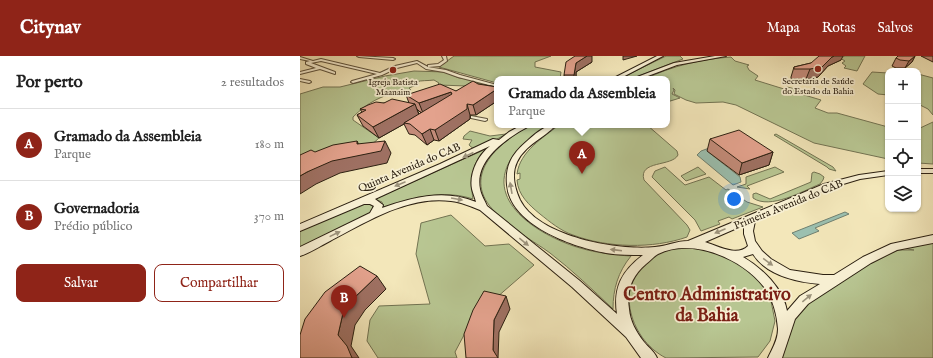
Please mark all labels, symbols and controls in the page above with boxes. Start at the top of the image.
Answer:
text: Citynav [20,16,81,40]
text: Mapa [767,19,800,37]
text: Rotas [822,19,856,37]
text: Salvos [878,19,913,37]
marker: Secretaria de Saúde do Estado da Bahia [813,64,823,74]
marker: Igreja Batista Maanaim [388,65,398,75]
map controls [885,68,921,212]
button: + [885,68,921,104]
text: Por perto [16,72,83,93]
text: 2 resultados [221,74,284,91]
popup [494,76,670,128]
place label: Secretaria de Saúde do Estado da Bahia [782,76,854,97]
place label: Igreja Batista Maanaim [368,77,418,98]
text: Gramado da Assembleia [508,84,656,103]
text: Parque [508,103,545,120]
button: − [885,104,921,140]
text: Gramado da Assembleia [54,127,202,146]
text: A [25,136,33,153]
text: 180 m [255,136,284,153]
street label: Quinta Avenida do CAB [356,140,463,196]
button: locate [885,140,921,176]
pin: A [569,141,595,174]
text: Parque [54,146,91,163]
one-way arrow [463,152,474,158]
button: layers [885,176,921,212]
street label: Primeira Avenida do CAB [732,177,845,233]
one-way arrow [395,181,406,187]
one-way arrow [507,181,513,194]
your location [724,189,744,209]
one-way arrow [451,196,463,202]
text: Governadoria [54,199,139,218]
text: B [25,208,33,225]
text: 370 m [254,208,284,225]
text: Prédio público [54,218,133,235]
one-way arrow [713,229,725,235]
one-way arrow [329,231,341,237]
one-way arrow [519,237,530,246]
one-way arrow [610,247,622,253]
one-way arrow [763,258,774,266]
button: Salvar [16,264,146,302]
button: Compartilhar [154,264,284,302]
district label: Centro Administrativo da Bahia [623,284,791,328]
pin: B [331,285,357,318]
one-way arrow [801,294,812,303]

